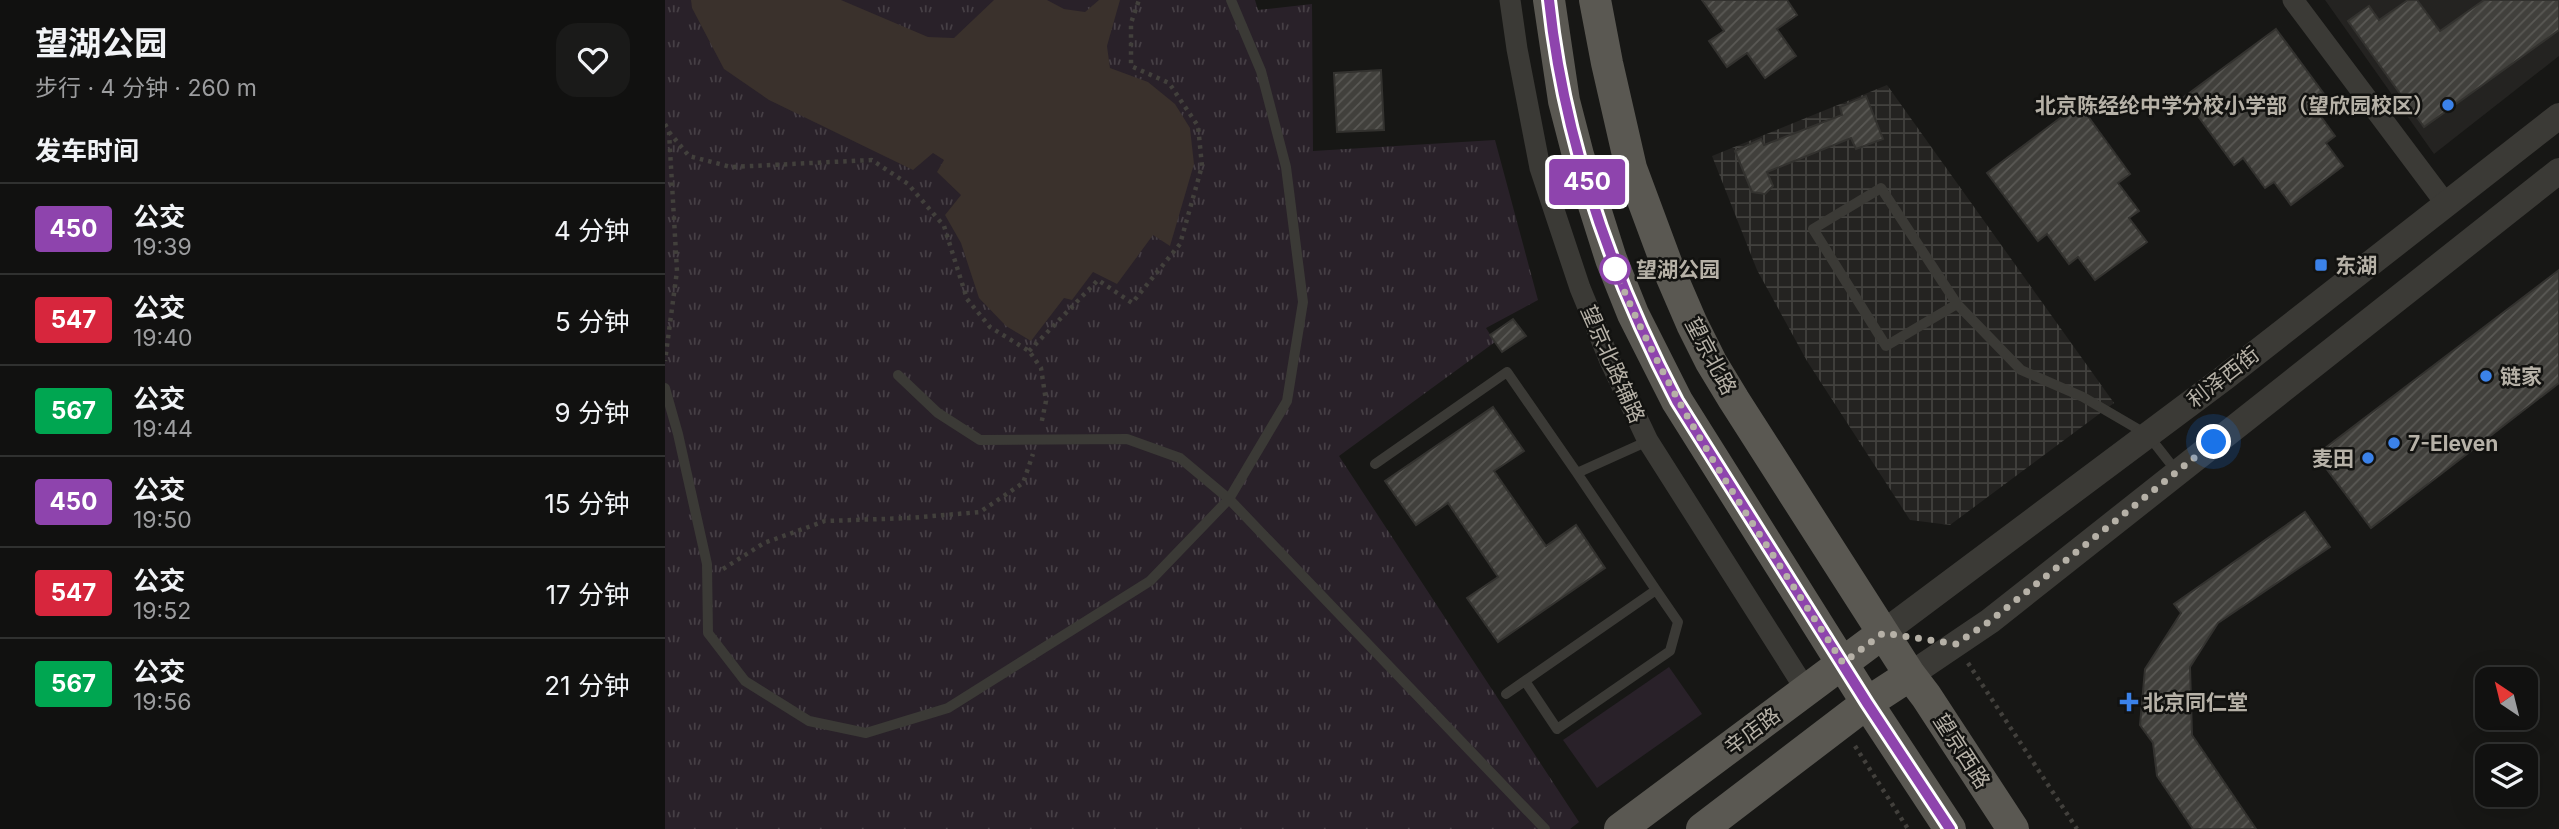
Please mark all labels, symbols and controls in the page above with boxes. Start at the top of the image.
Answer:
text: 望湖公园 [35,23,167,63]
button: heart [556,23,630,97]
text: 步行 · 4 分钟 · 260 m [35,74,257,102]
place label: 北京陈经纶中学分校小学部（望欣园校区） [2035,93,2434,118]
marker: 北京陈经纶中学分校小学部（望欣园校区） [2440,97,2456,113]
text: 发车时间 [35,135,139,166]
line badge: 450 [1547,159,1627,205]
text: 450 [1563,167,1611,196]
text: 公交 [133,201,185,232]
text: 450 [50,214,97,243]
text: 4 分钟 [554,215,630,246]
text: 19:39 [133,233,192,261]
place label: 东湖 [2335,253,2377,278]
marker: 望湖公园 [1600,254,1630,284]
place label: 望湖公园 [1636,257,1720,282]
marker: 东湖 [2313,257,2329,273]
text: 公交 [133,292,185,323]
street label: 望京北路辅路 [1576,301,1650,427]
text: 547 [51,305,96,334]
text: 5 分钟 [555,306,630,337]
street label: 望京北路 [1680,313,1742,399]
text: 19:40 [133,324,193,352]
street label: 利泽西街 [2182,341,2264,413]
place label: 链家 [2500,364,2542,389]
marker: 链家 [2478,368,2494,384]
text: 公交 [133,383,185,414]
text: 567 [51,396,96,425]
text: 9 分钟 [555,397,630,428]
text: 19:44 [133,415,193,443]
your location [2196,424,2231,459]
place label: 7-Eleven [2408,431,2498,456]
marker: 7-Eleven [2386,435,2402,451]
place label: 麦田 [2312,446,2354,471]
marker: 麦田 [2360,450,2376,466]
text: 公交 [133,474,185,505]
text: 450 [50,487,97,516]
text: 15 分钟 [544,488,630,519]
text: 19:50 [133,506,192,534]
text: 公交 [133,565,185,596]
text: 547 [51,578,96,607]
text: 17 分钟 [545,579,630,610]
text: 19:52 [133,597,191,625]
text: 公交 [133,656,185,687]
north arrow [2475,667,2537,730]
map controls [2475,667,2538,807]
text: 567 [51,669,96,698]
text: 21 分钟 [544,670,630,701]
text: 19:56 [133,688,192,716]
place label: 北京同仁堂 [2143,690,2248,715]
marker: 北京同仁堂 [2121,694,2137,710]
street label: 辛店路 [1719,702,1785,760]
street label: 望京西路 [1929,709,1995,793]
button: layers [2475,744,2538,807]

